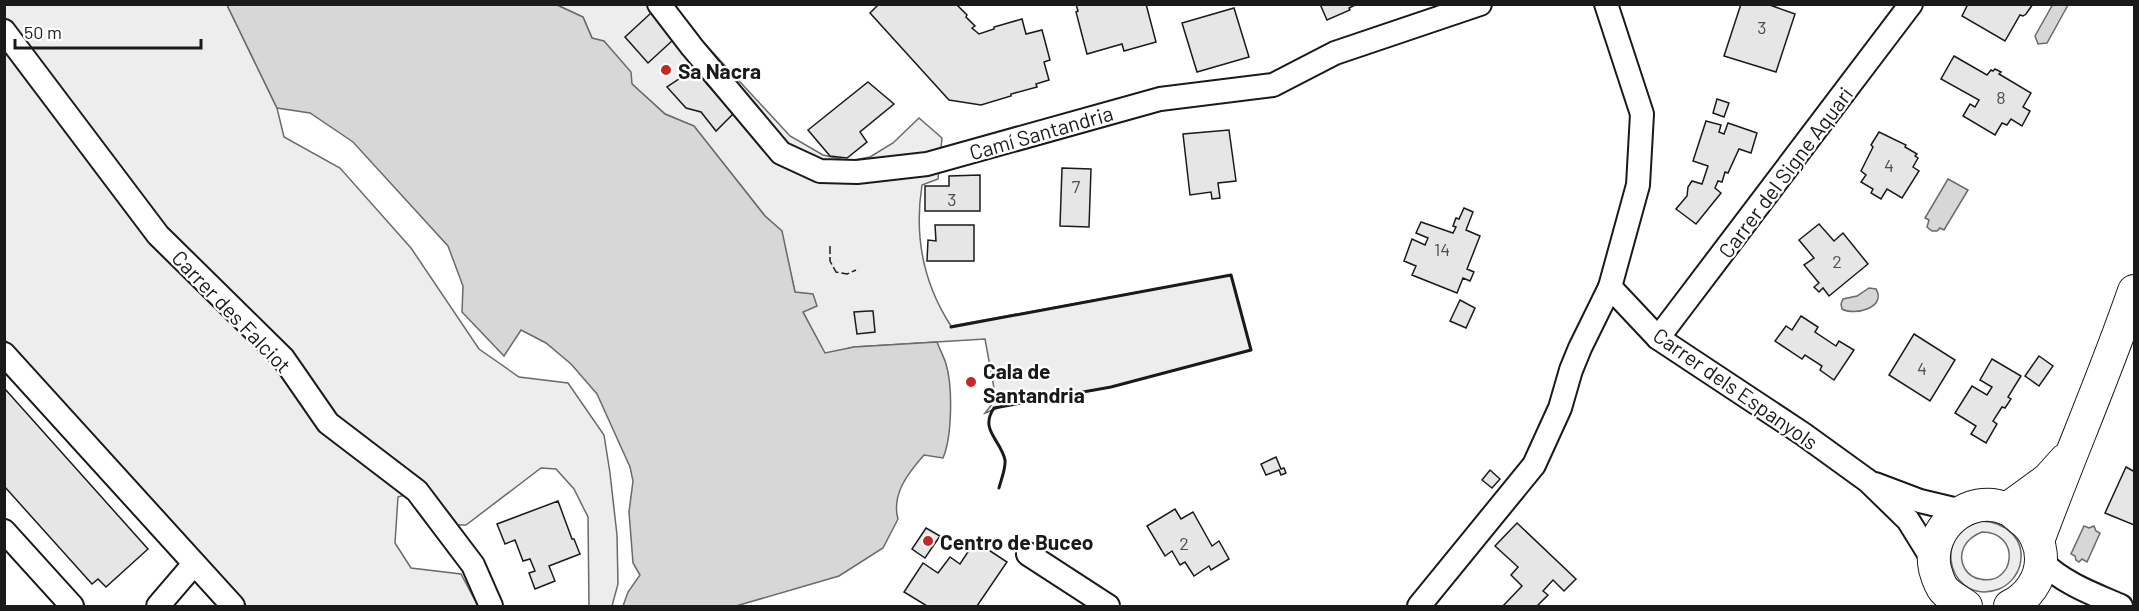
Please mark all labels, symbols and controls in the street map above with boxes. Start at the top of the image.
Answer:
scale bar [15,12,201,50]
house number: 3 [1757,16,1767,38]
text: 50 m [24,21,62,43]
place label: Sa Nacra [678,58,761,83]
marker: Sa Nacra [659,63,673,77]
street label: Carrer del Signe Aquari [1713,82,1857,262]
house number: 8 [1996,86,2006,108]
street label: Camí Santandria [966,100,1116,164]
house number: 4 [1884,154,1894,176]
house number: 7 [1072,175,1081,197]
house number: 3 [947,188,957,210]
house number: 14 [1434,238,1450,260]
street label: Carrer des Falciot [167,245,297,377]
house number: 2 [1832,250,1842,272]
street label: Carrer dels Espanyols [1649,322,1823,454]
house number: 4 [1917,357,1927,379]
place label: Cala de Santandria [983,358,1085,407]
marker: Cala de Santandria [964,375,978,389]
place label: Centro de Buceo [940,529,1094,554]
house number: 2 [1179,532,1189,554]
marker: Centro de Buceo [921,534,935,548]

